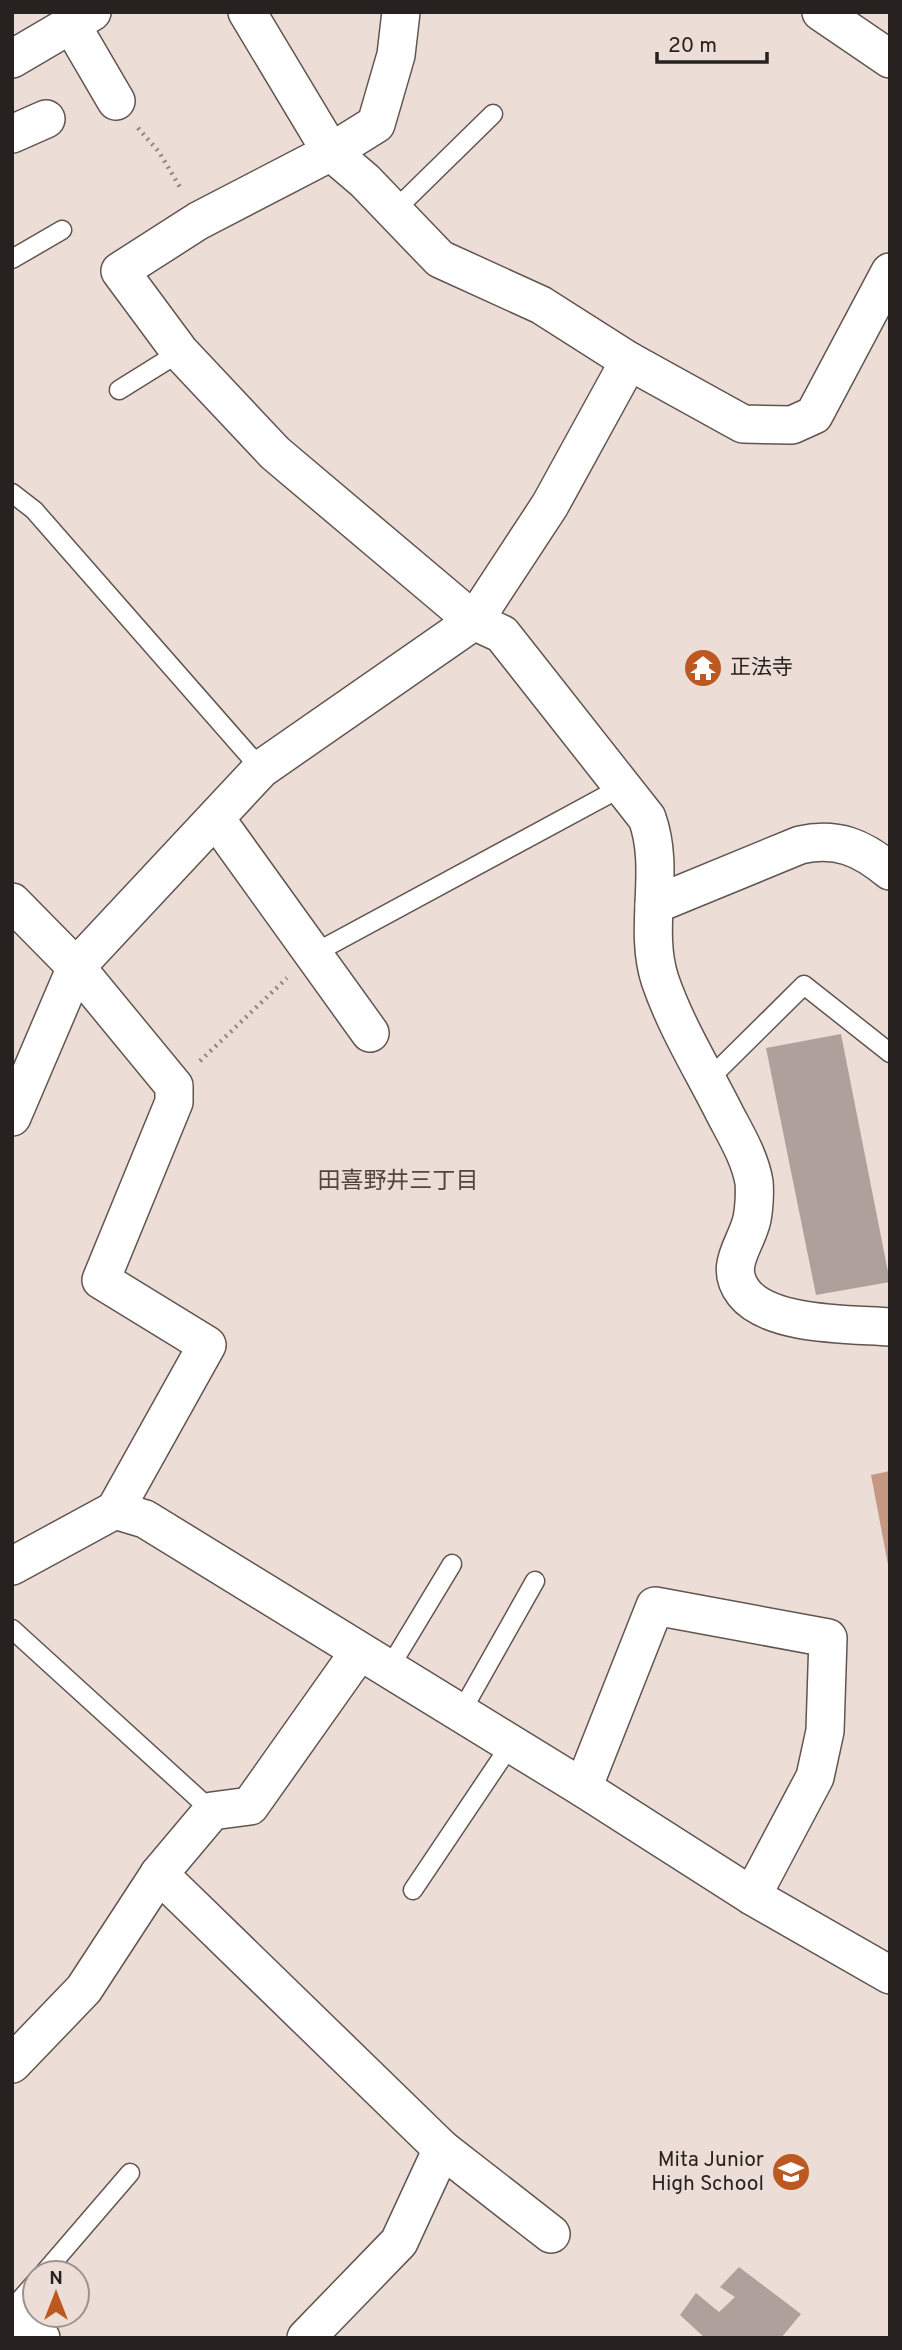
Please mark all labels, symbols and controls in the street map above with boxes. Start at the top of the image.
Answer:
scale bar [657,21,767,65]
text: 20 m [668,33,717,60]
temple icon: 正法寺 [682,647,724,689]
place label: 正法寺 [730,655,793,682]
district label: 田喜野井三丁目 [318,1168,479,1197]
place label: Mita Junior High School [651,2147,764,2198]
school or university icon: Mita Junior High School [770,2151,812,2193]
north arrow [21,2259,91,2329]
text: N [49,2267,63,2291]

